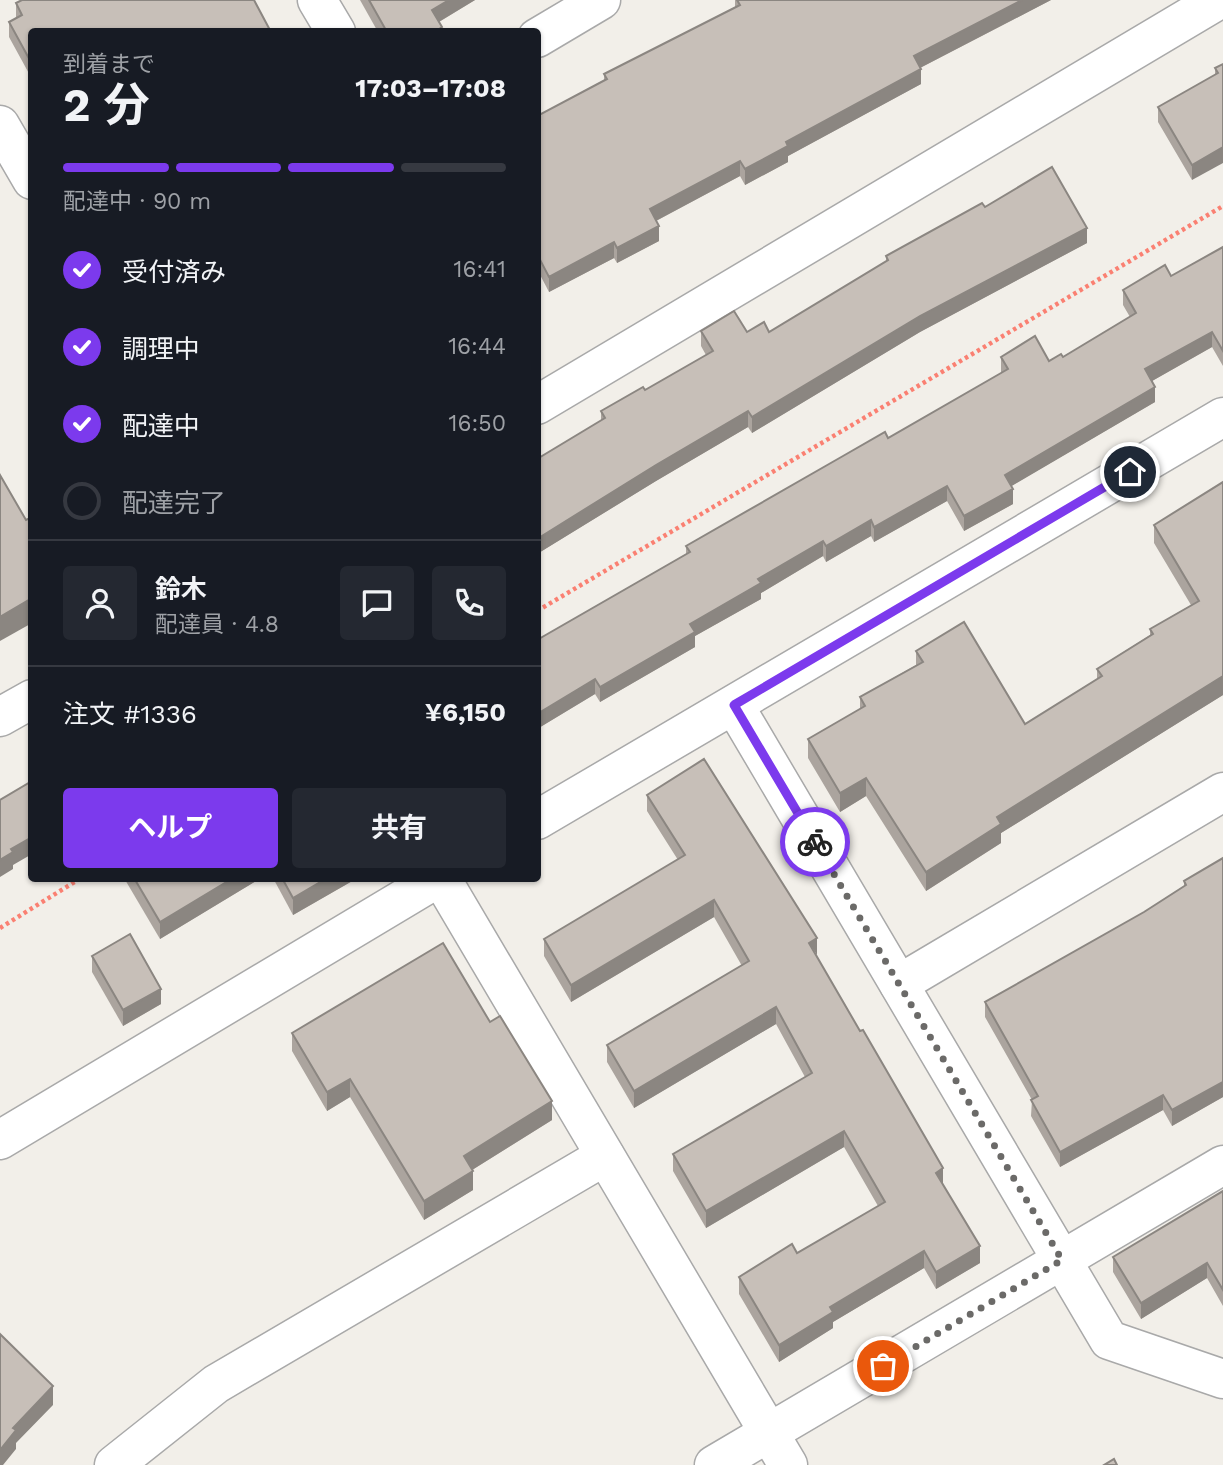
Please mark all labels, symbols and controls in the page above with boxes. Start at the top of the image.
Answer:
text: 到着まで [63,51,155,78]
text: 17:03–17:08 [355,73,506,103]
text: 2 分 [63,78,150,132]
text: 配達中 · 90 m [63,188,211,215]
icon: check [63,251,101,289]
text: 16:41 [454,256,506,283]
text: 受付済み [122,257,226,287]
icon: check [63,328,101,366]
text: 16:44 [448,333,506,360]
text: 調理中 [122,334,200,364]
icon: check [63,405,101,443]
text: 16:50 [449,410,506,437]
text: 配達中 [122,411,200,441]
pin [1100,442,1160,502]
icon: home [1111,453,1149,491]
text: 配達完了 [122,488,226,518]
button: person [63,566,137,640]
button: chat [340,566,414,640]
button: phone [432,566,506,640]
text: 鈴木 [155,574,207,604]
text: 配達員 · 4.8 [155,611,279,638]
text: ¥6,150 [425,697,506,727]
text: 注文 #1336 [63,699,197,729]
button: ヘルプ [63,788,278,868]
button: 共有 [292,788,506,868]
courier [780,807,850,877]
icon: bike [796,823,834,861]
pin [853,1336,913,1396]
icon: bag [864,1347,902,1385]

